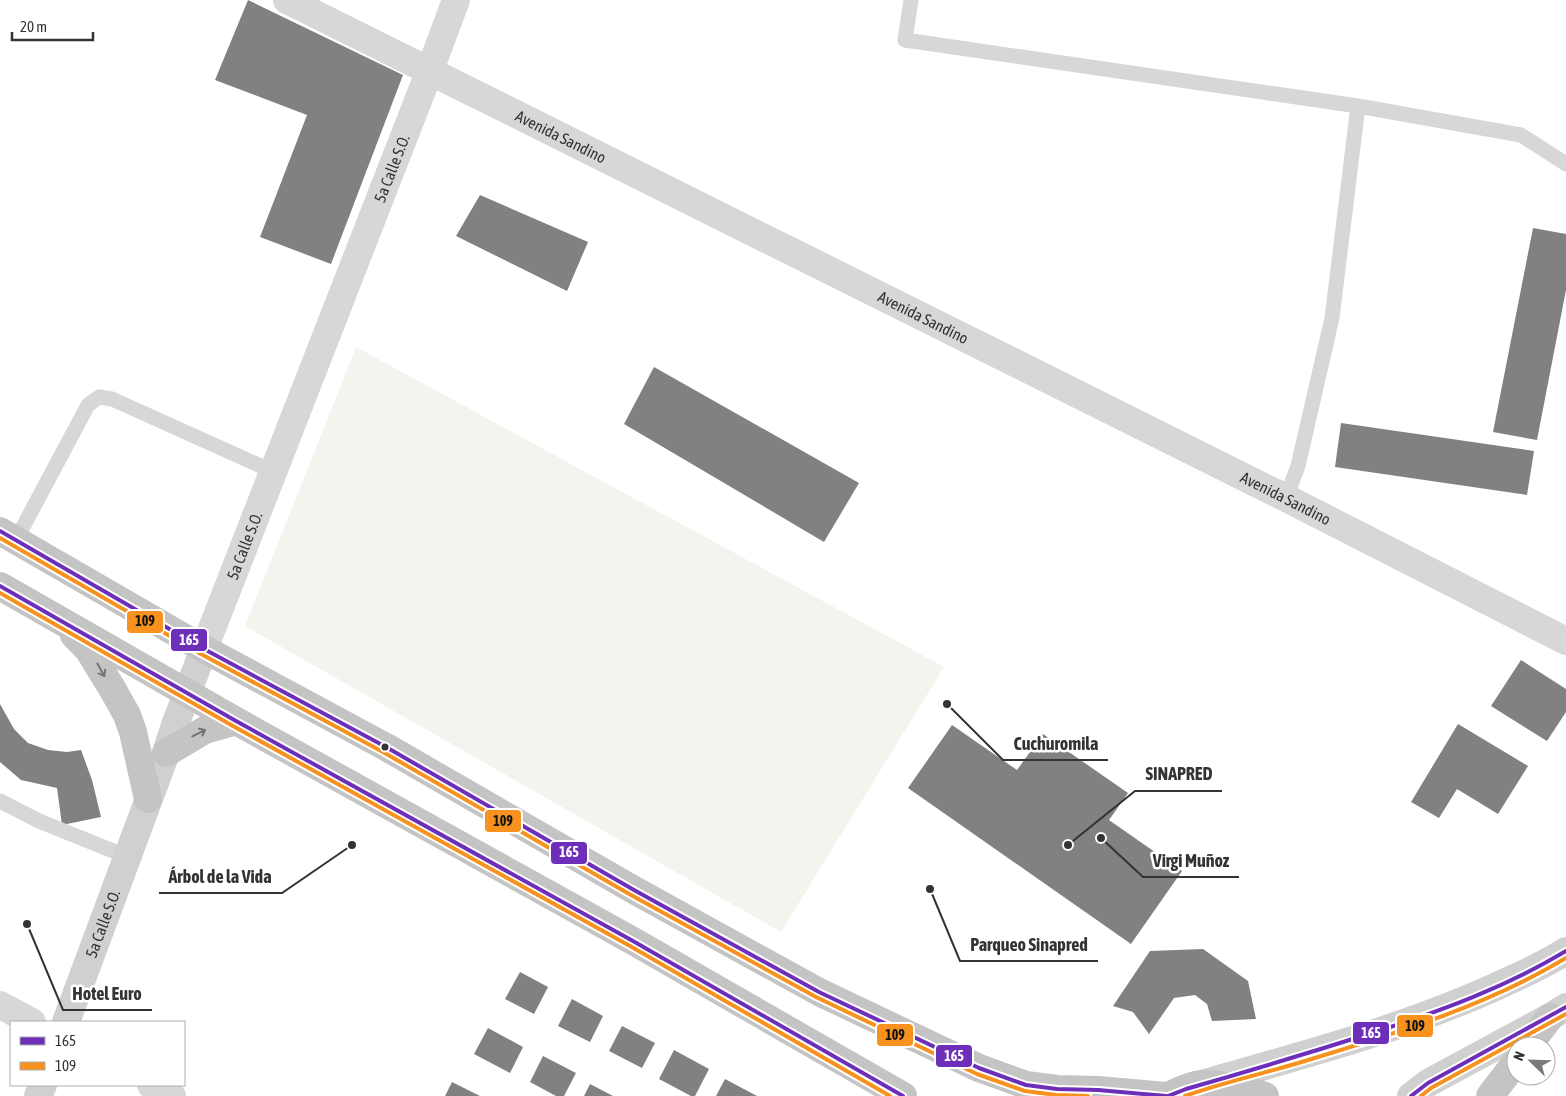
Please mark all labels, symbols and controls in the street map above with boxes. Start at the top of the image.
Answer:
scale bar [12,10,94,42]
text: 20 m [20,18,47,35]
street label: Avenida Sandino [513,106,609,167]
street label: 5a Calle S.O. [370,132,413,205]
street label: Avenida Sandino [875,287,972,347]
street label: Avenida Sandino [1238,468,1334,528]
street label: 5a Calle S.O. [223,509,266,582]
line badge: 109 [126,610,164,634]
text: 109 [135,613,155,629]
line badge: 165 [170,628,208,652]
text: 165 [179,632,199,648]
one-way arrow [96,662,106,677]
callout: Cuchuromila [1003,727,1108,760]
one-way arrow [191,728,206,737]
text: Cuchuromila [1014,733,1098,754]
unlabelled marker [380,742,390,752]
callout: SINAPRED [1135,758,1222,791]
text: SINAPRED [1145,763,1213,784]
line badge: 109 [484,809,522,833]
text: 109 [493,813,513,829]
line badge: 165 [550,841,588,865]
text: 165 [559,844,579,860]
callout: Virgi Muñoz [1143,844,1239,877]
text: Virgi Muñoz [1152,850,1230,871]
callout: Árbol de la Vida [159,860,282,893]
text: Árbol de la Vida [168,866,272,887]
street label: 5a Calle S.O. [82,887,123,960]
callout: Parqueo Sinapred [960,928,1098,961]
text: Parqueo Sinapred [970,934,1088,955]
callout: Hotel Euro [63,977,152,1010]
text: Hotel Euro [72,983,142,1004]
line badge: 109 [1396,1014,1434,1038]
text: 109 [1405,1018,1425,1034]
legend [10,1021,185,1086]
line badge: 165 [1352,1021,1390,1045]
line badge: 109 [876,1023,914,1047]
text: 165 [1361,1025,1381,1041]
text: 109 [885,1027,905,1043]
text: 165 [55,1032,76,1049]
north arrow [1506,1036,1556,1086]
line badge: 165 [935,1044,973,1068]
text: 165 [944,1048,964,1064]
text: N [1510,1049,1528,1063]
text: 109 [55,1057,76,1074]

